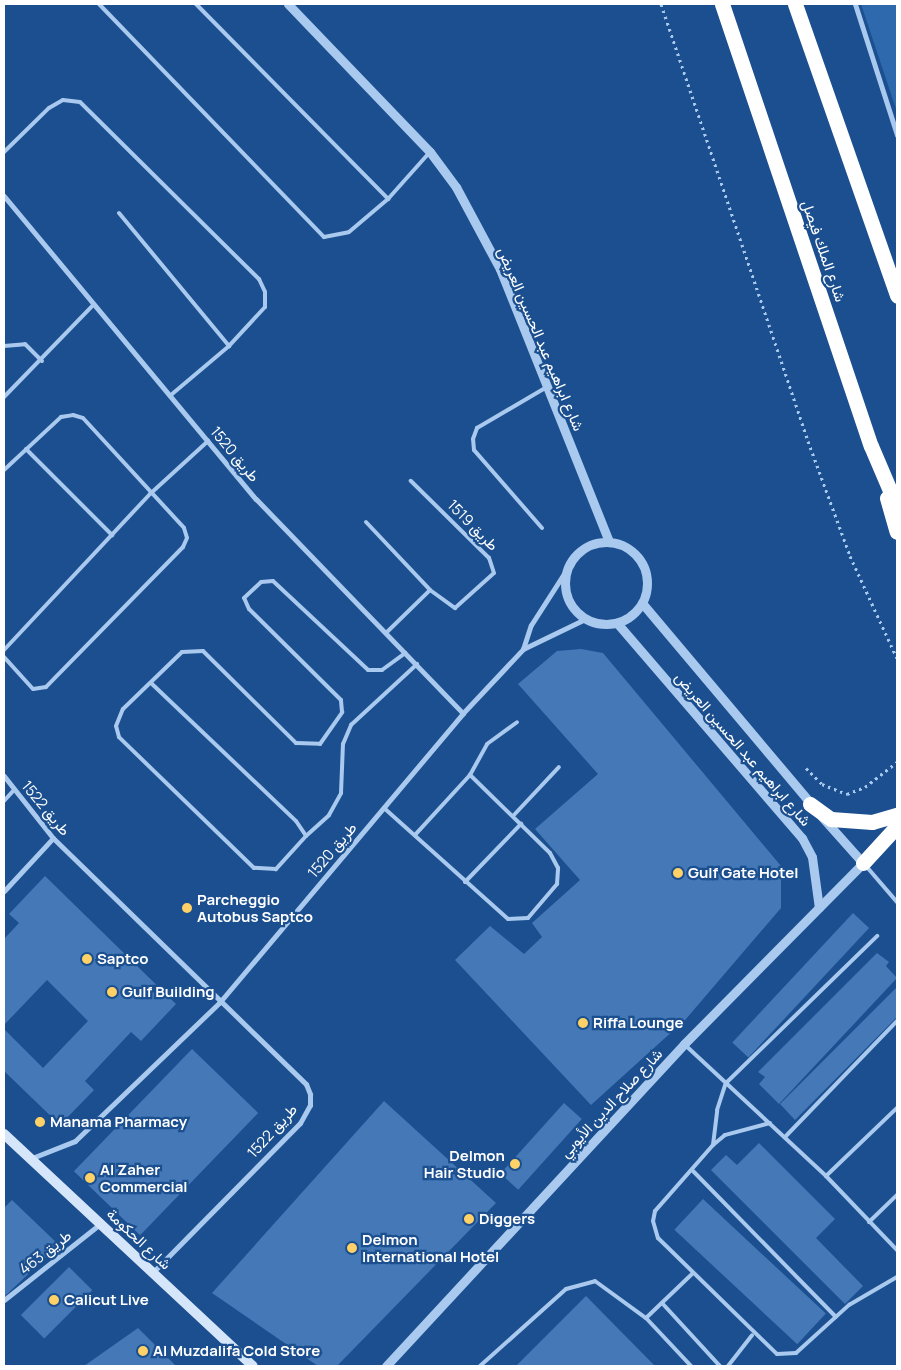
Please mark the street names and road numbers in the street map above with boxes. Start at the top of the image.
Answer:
street label: شارع الملك فيصل [798,198,850,304]
street label: شارع ابراهيم عبد الحسين العريض [494,244,588,434]
street label: طريق 1520 [207,423,263,485]
street label: طريق 1519 [444,496,502,554]
street label: شارع ابراهيم عبد الحسين العريض [671,668,815,830]
street label: طريق 1522 [18,777,74,839]
street label: طريق 1520 [304,819,360,881]
street label: شارع صلاح الدين الأيوبي [556,1045,666,1161]
street label: طريق 1522 [243,1100,301,1162]
street label: شارع الحكومة [103,1205,175,1273]
street label: طريق 463 [15,1226,75,1278]

